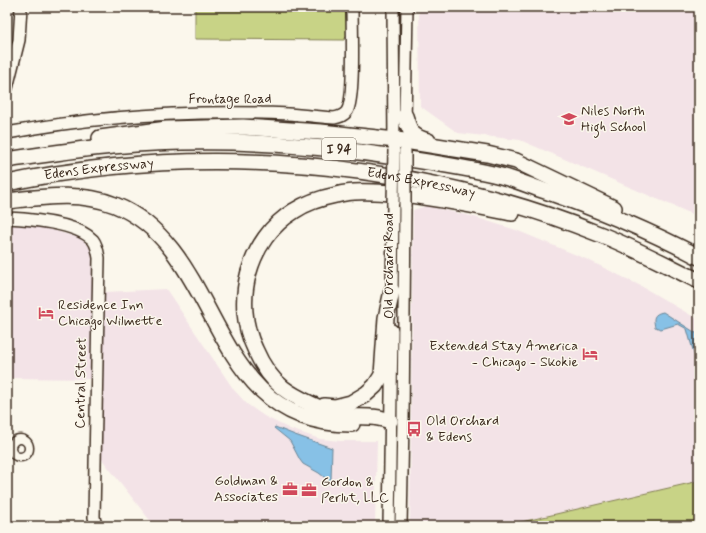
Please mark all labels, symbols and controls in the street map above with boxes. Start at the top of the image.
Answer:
street label: Frontage Road [189,90,271,109]
place label: Niles North High School [581,102,646,138]
school or university icon: Niles North High School [560,110,578,128]
road number: I 94 [322,138,356,160]
street label: Edens Expressway [43,154,154,185]
street label: Edens Expressway [366,163,477,202]
street label: Old Orchard Road [380,213,398,319]
place label: Residence Inn Chicago Wilmette [58,296,162,330]
hotel icon: Residence Inn Chicago Wilmette [37,304,55,322]
street label: Central Street [71,337,91,429]
place label: Extended Stay America - Chicago - Skokie [429,337,578,371]
hotel icon: Extended Stay America - Chicago - Skokie [581,345,599,363]
place label: Old Orchard & Edens [426,412,499,446]
bus stop icon: Old Orchard & Edens [405,420,423,438]
place label: Goldman & Associates [214,472,278,506]
place label: Gordon & Perlut, LLC [321,473,389,507]
office icon: Goldman & Associates [281,480,299,498]
office icon: Gordon & Perlut, LLC [300,481,318,499]

